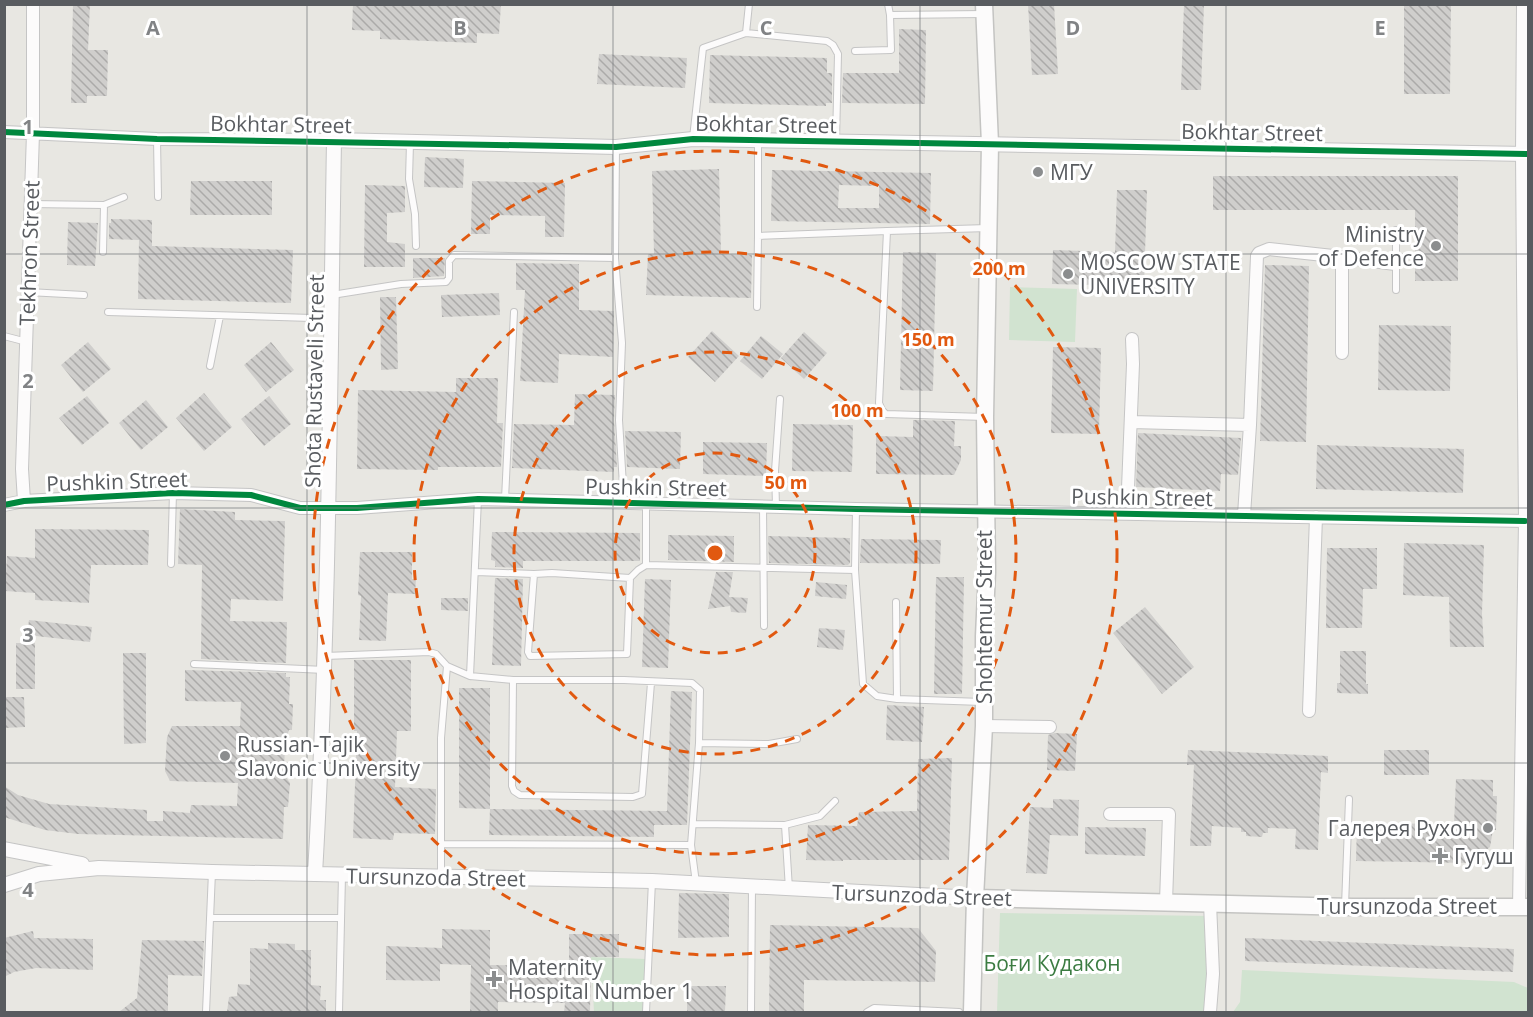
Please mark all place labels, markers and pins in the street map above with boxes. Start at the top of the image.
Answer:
place label: МГУ [1050,158,1093,186]
marker: МГУ [1031,165,1045,179]
place label: Ministry of Defence [1318,220,1424,272]
marker: Ministry of Defence [1429,239,1443,253]
place label: MOSCOW STATE UNIVERSITY [1080,248,1241,300]
marker: MOSCOW STATE UNIVERSITY [1061,267,1075,281]
centre of rings [705,543,725,563]
place label: Russian-Tajik Slavonic University [237,730,420,782]
marker: Russian-Tajik Slavonic University [218,749,232,763]
place label: Галерея Рухон [1328,814,1476,842]
marker: Галерея Рухон [1481,821,1495,835]
place label: Гугуш [1454,842,1514,870]
marker: Гугуш [1431,847,1449,865]
place label: Maternity Hospital Number 1 [508,953,693,1005]
marker: Maternity Hospital Number 1 [485,970,503,988]

